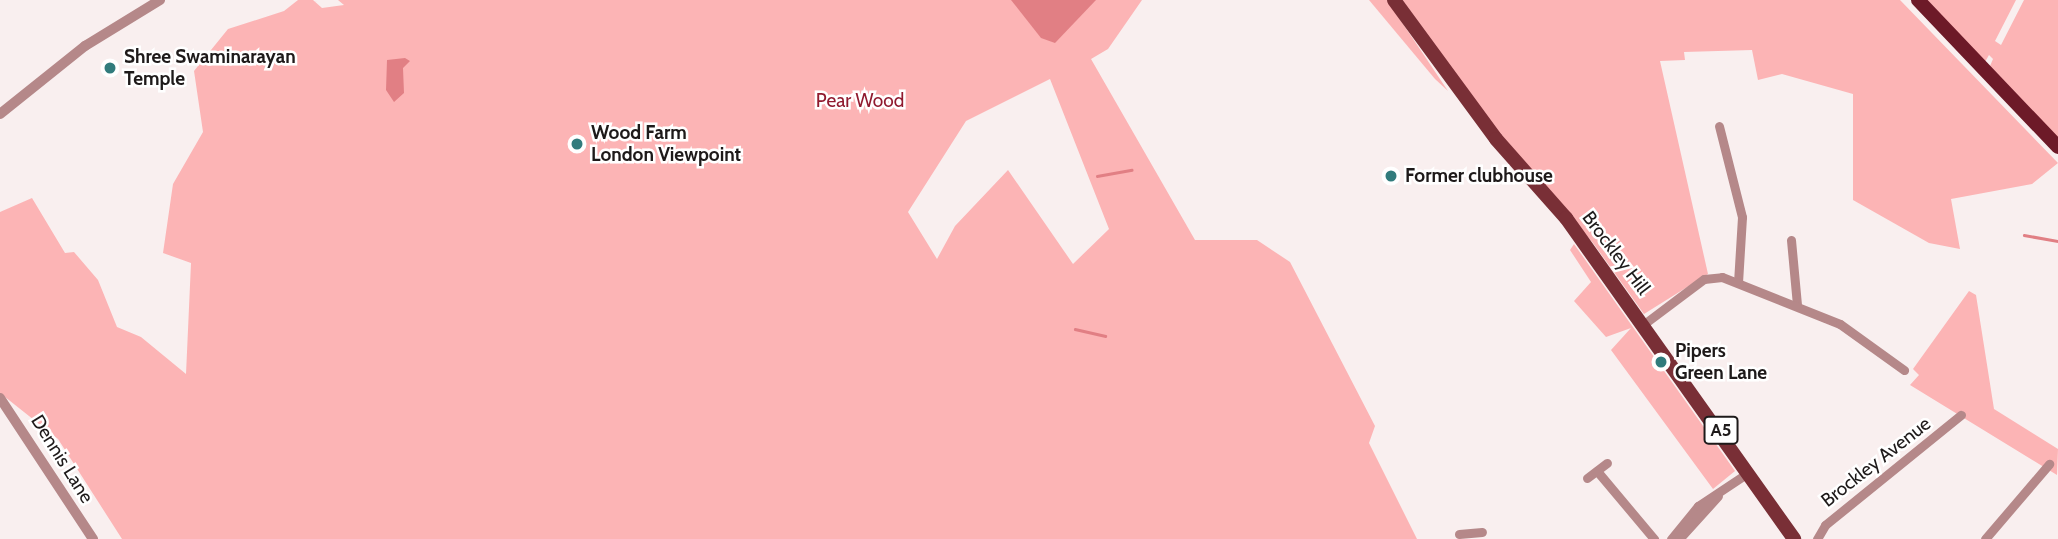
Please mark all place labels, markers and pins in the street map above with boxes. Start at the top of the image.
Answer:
place label: Shree Swaminarayan Temple [124,46,296,90]
marker: Shree Swaminarayan Temple [102,60,118,76]
place label: Wood Farm London Viewpoint [591,122,741,166]
marker: Wood Farm London Viewpoint [569,136,585,152]
place label: Former clubhouse [1405,165,1553,187]
marker: Former clubhouse [1383,168,1399,184]
place label: Pipers Green Lane [1675,340,1767,384]
marker: Pipers Green Lane [1653,354,1669,370]

